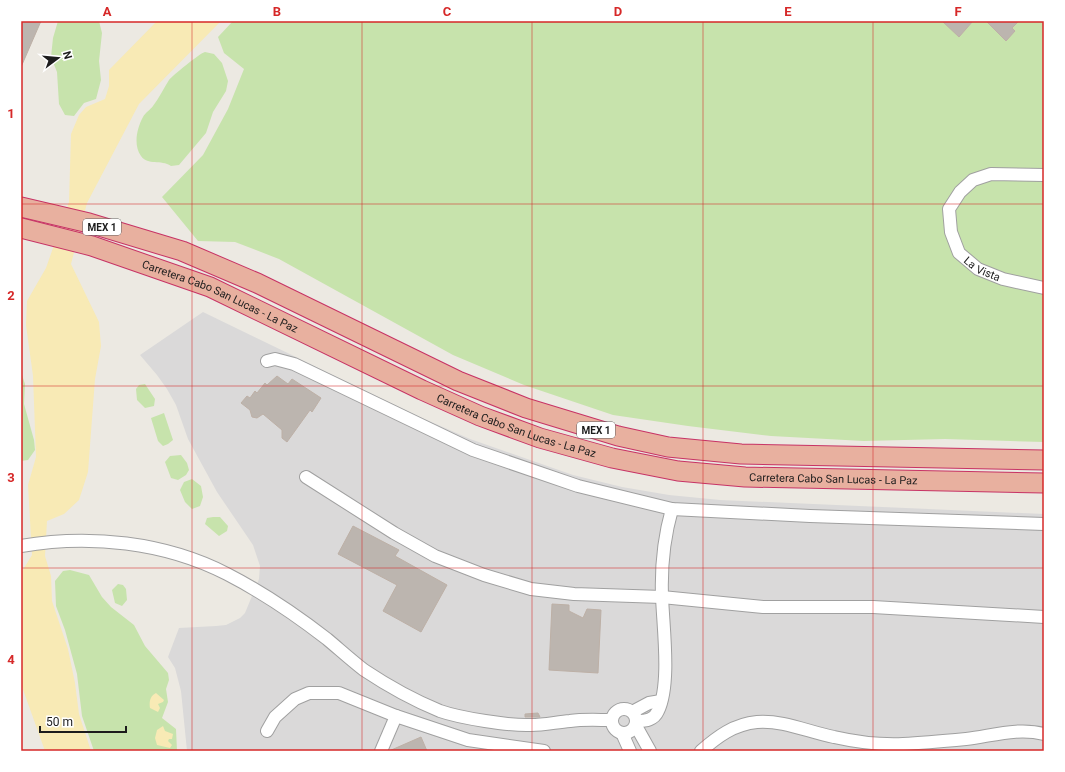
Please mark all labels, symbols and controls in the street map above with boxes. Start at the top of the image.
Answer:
text: A [103,4,112,19]
text: B [273,4,281,19]
text: C [443,4,452,19]
text: D [614,4,622,19]
text: E [784,4,792,19]
text: F [954,4,962,19]
north arrow [38,38,78,78]
text: N [60,50,75,61]
text: 1 [7,106,15,121]
road number: MEX 1 [83,219,121,235]
street label: La Vista [961,254,1002,284]
street label: Carretera Cabo San Lucas - La Paz [140,258,300,336]
text: 2 [7,288,15,303]
street label: Carretera Cabo San Lucas - La Paz [435,391,598,460]
road number: MEX 1 [577,422,615,438]
text: 3 [7,470,15,485]
street label: Carretera Cabo San Lucas - La Paz [749,471,918,487]
text: 4 [7,652,15,667]
scale bar [40,708,126,734]
text: 50 m [46,715,73,729]

